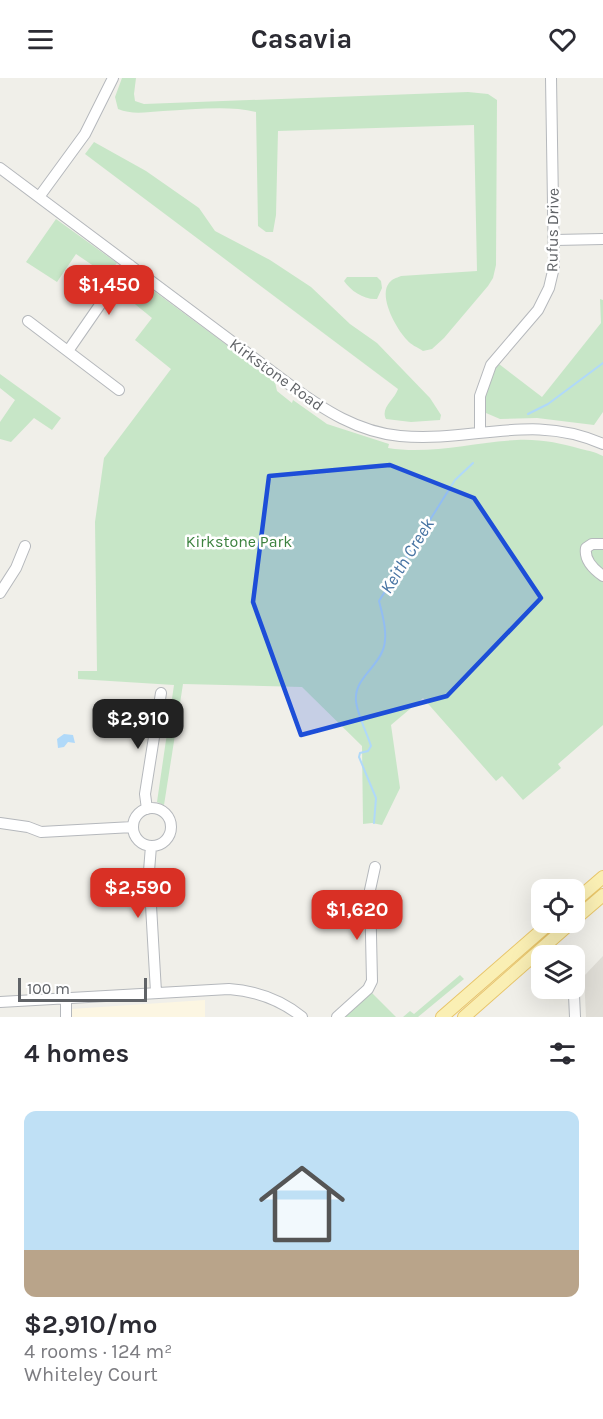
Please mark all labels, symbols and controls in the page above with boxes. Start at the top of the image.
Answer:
icon: menu [24,23,57,56]
text: Casavia [251,23,352,55]
icon: heart [546,23,579,56]
street label: Rufus Drive [542,188,563,272]
pin: $1,450 [60,265,158,316]
text: $1,450 [78,273,140,296]
street label: Kirkstone Road [226,334,327,415]
water label: Keith Creek [375,514,439,598]
park label: Kirkstone Park [186,532,292,551]
pin: $2,910 [89,699,187,750]
text: $2,910 [107,707,169,730]
pin: $2,590 [89,868,187,919]
text: $2,590 [104,876,172,899]
map controls [531,879,585,999]
button: locate [531,879,585,933]
pin: $1,620 [308,890,406,941]
text: $1,620 [326,898,388,921]
button: layers [531,945,585,999]
scale bar [18,975,147,1002]
text: 100 m [27,979,70,998]
icon: filters [546,1037,579,1070]
text: 4 homes [24,1038,129,1069]
icon: home [248,1150,356,1258]
text: $2,910/mo [24,1309,157,1340]
text: 4 rooms · 124 m² [24,1340,172,1363]
text: Whiteley Court [24,1363,158,1386]

